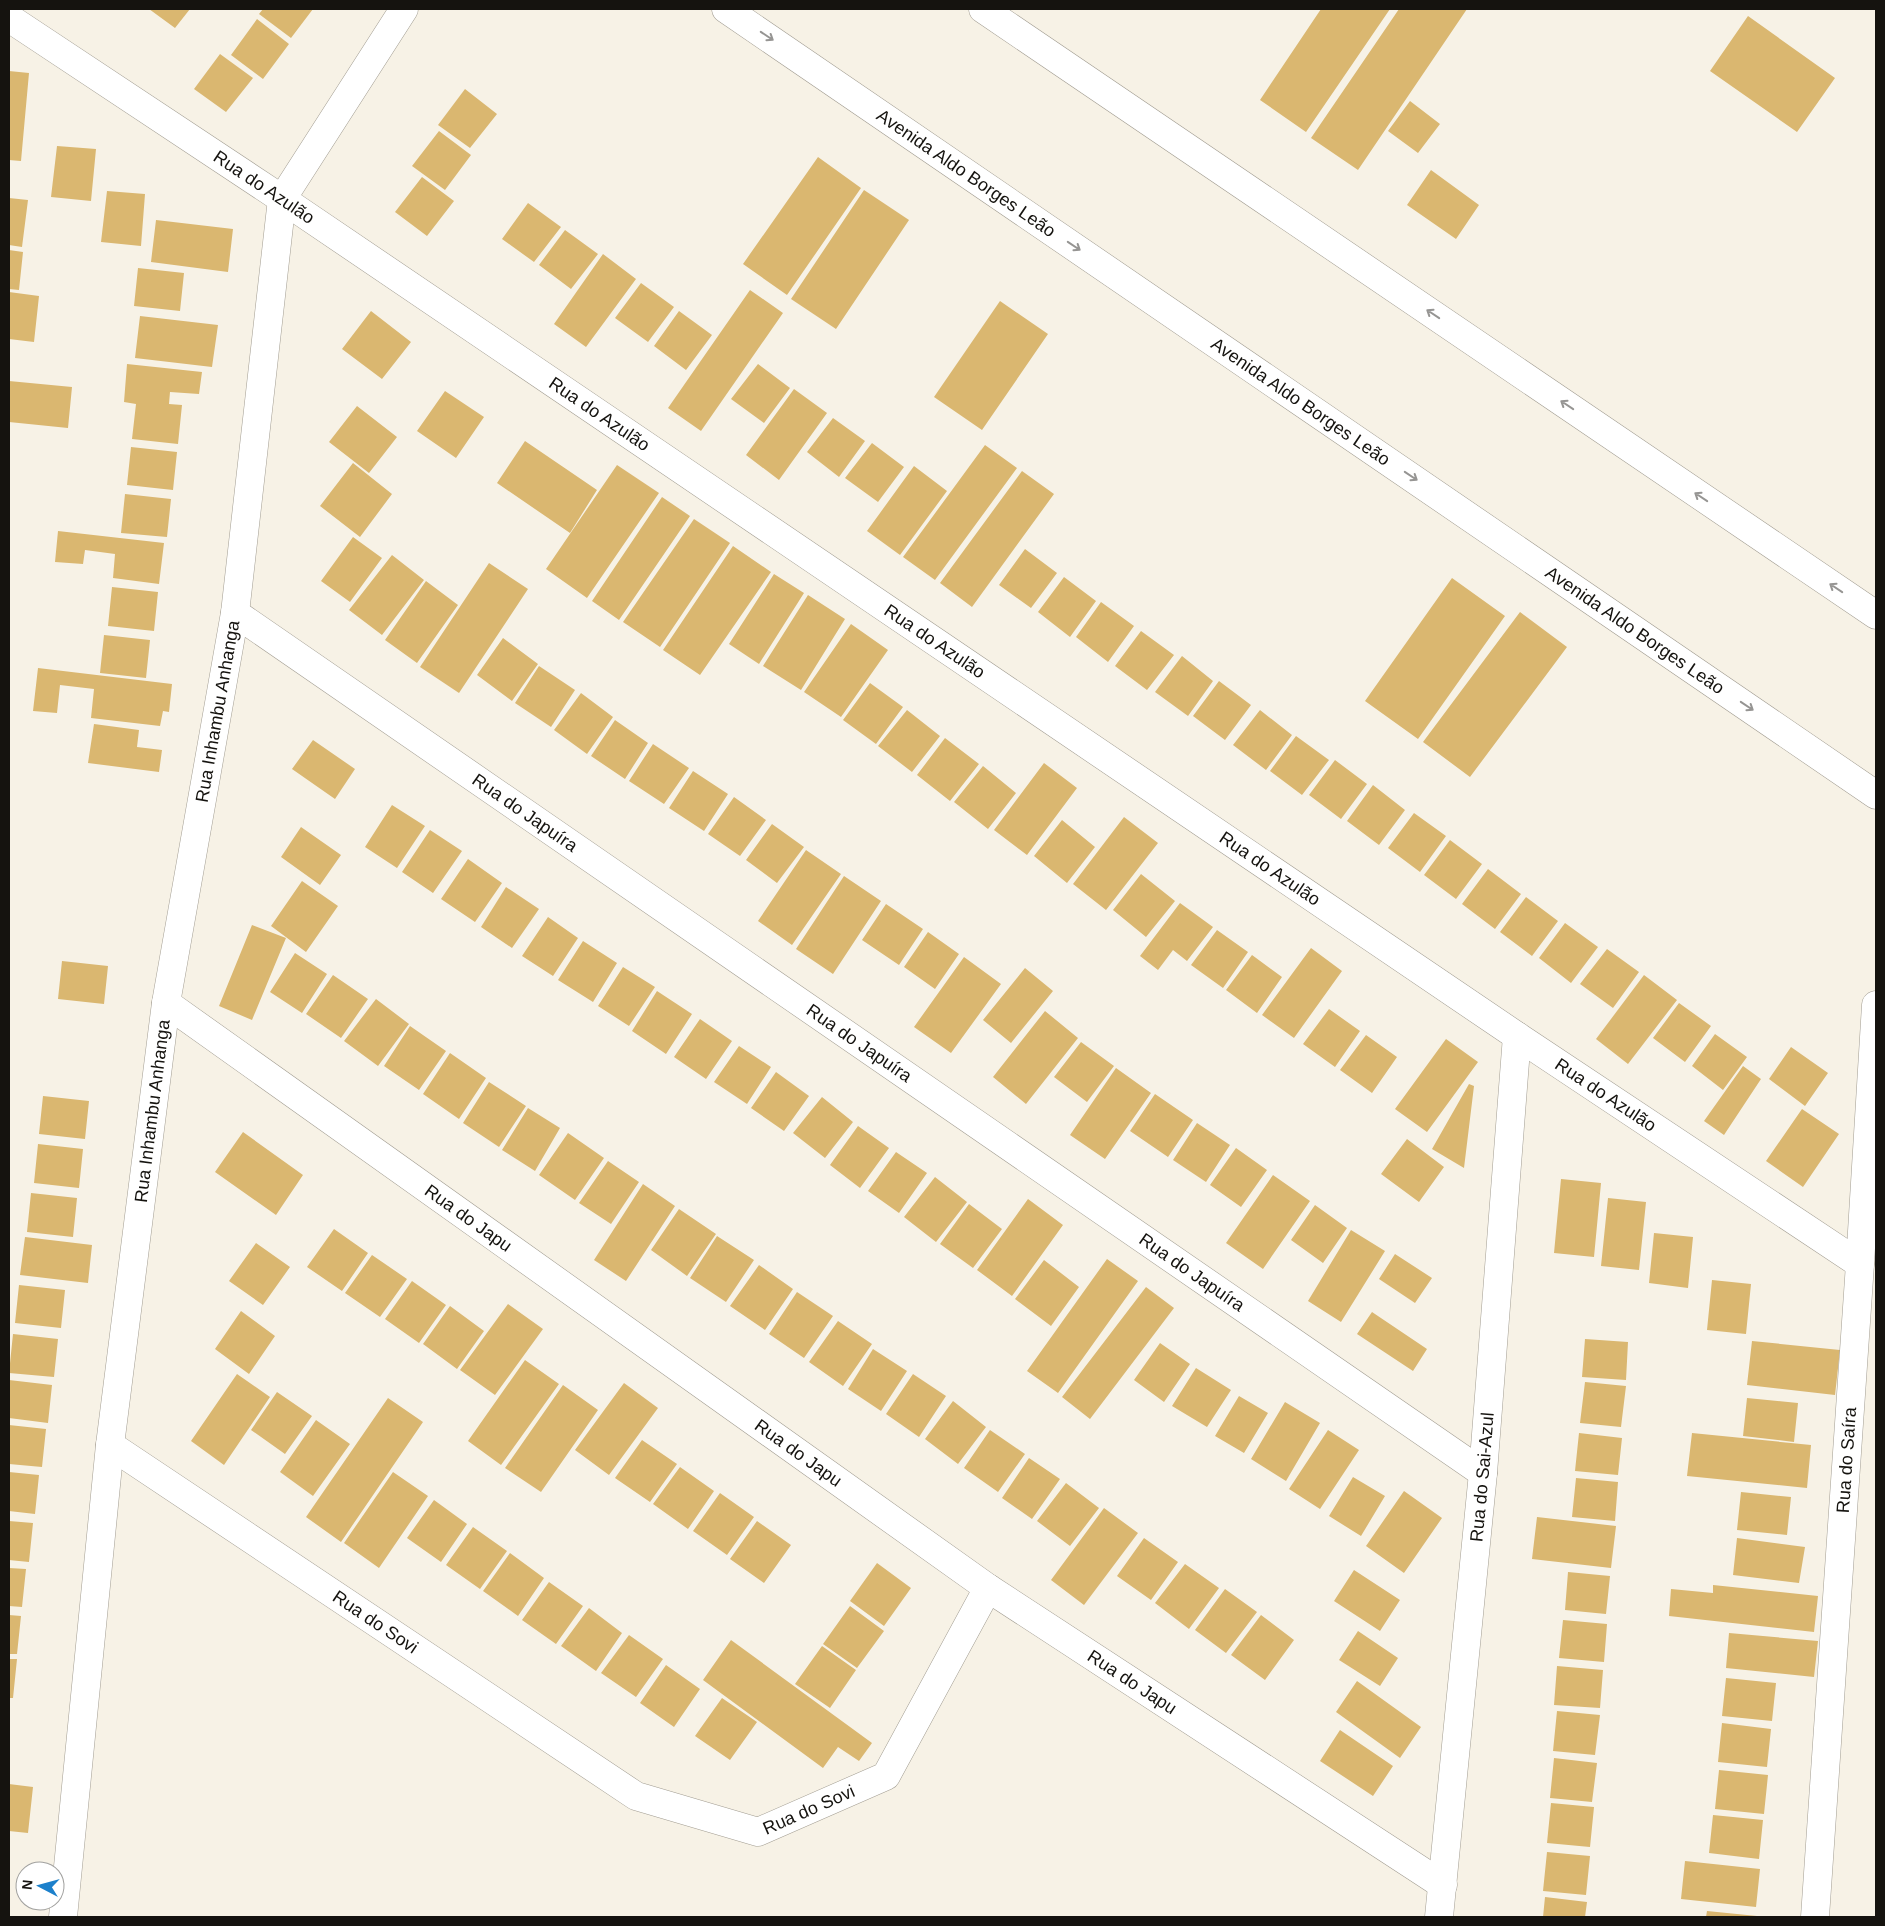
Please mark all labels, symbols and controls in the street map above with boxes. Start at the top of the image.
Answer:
one-way arrow [759,31,773,41]
street label: Avenida Aldo Borges Leão [873,105,1059,241]
street label: Rua do Azulão [210,146,318,228]
one-way arrow [1067,241,1081,252]
one-way arrow [1426,309,1440,319]
street label: Avenida Aldo Borges Leão [1207,334,1394,470]
street label: Rua do Azulão [545,373,654,455]
one-way arrow [1560,400,1574,410]
one-way arrow [1403,471,1417,481]
one-way arrow [1695,492,1709,502]
street label: Avenida Aldo Borges Leão [1542,562,1728,698]
one-way arrow [1829,583,1843,593]
street label: Rua do Azulão [881,600,989,682]
street label: Rua Inhambu Anhanga [192,618,244,804]
one-way arrow [1740,701,1754,711]
street label: Rua do Japuíra [468,770,582,856]
street label: Rua do Azulão [1216,827,1324,910]
street label: Rua do Japuíra [803,1000,916,1087]
street label: Rua Inhambu Anhanga [131,1017,174,1204]
street label: Rua do Azulão [1551,1054,1660,1136]
street label: Rua do Japu [421,1180,516,1256]
street label: Rua do Japuíra [1135,1229,1249,1316]
street label: Rua do Saíra [1833,1405,1860,1514]
street label: Rua do Sai-Azul [1466,1412,1498,1543]
street label: Rua do Japu [751,1415,846,1491]
street label: Rua do Sovi [329,1587,422,1658]
street label: Rua do Japu [1084,1646,1180,1718]
street label: Rua do Sovi [760,1781,858,1839]
north arrow [15,1861,65,1911]
text: N [19,1879,36,1891]

